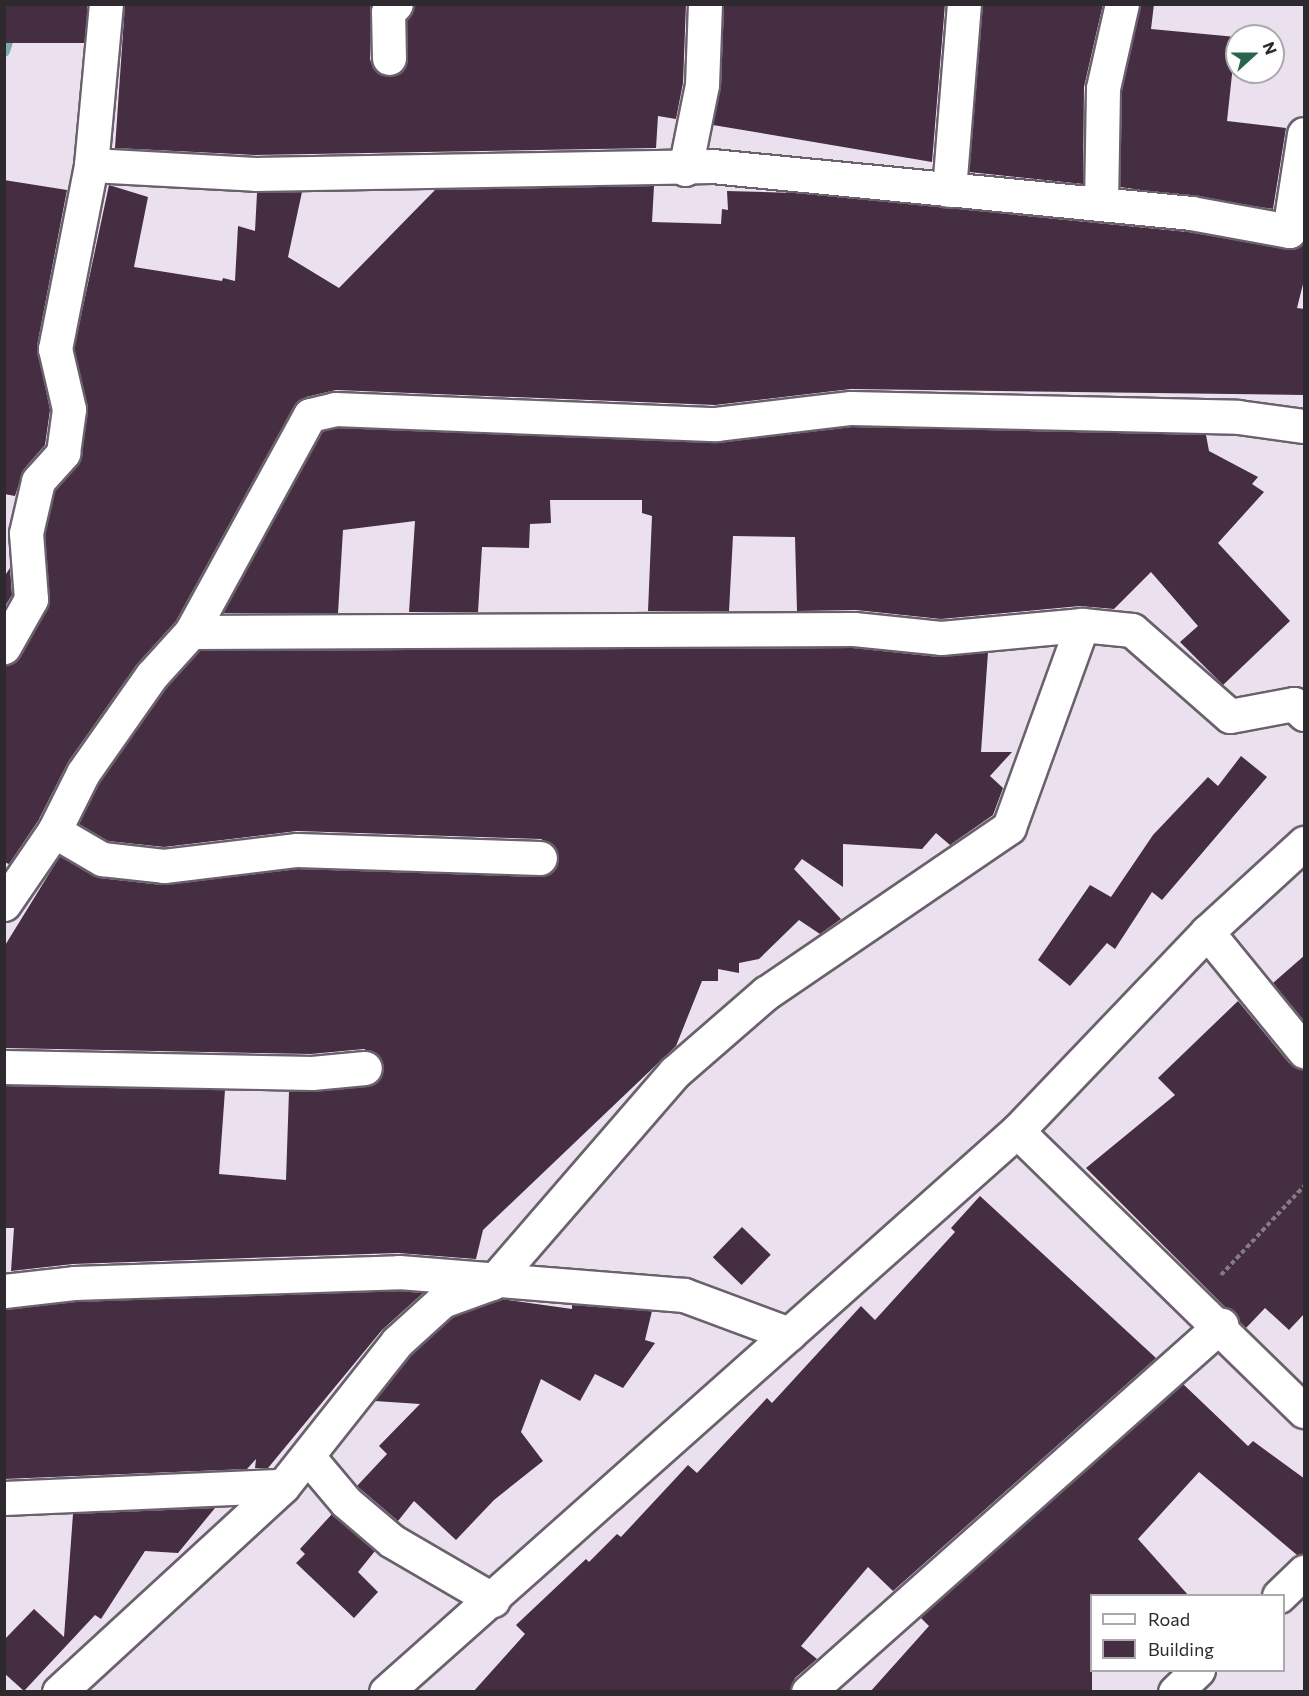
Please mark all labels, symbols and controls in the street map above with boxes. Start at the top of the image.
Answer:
north arrow [1225,24,1285,84]
text: N [1259,39,1281,57]
legend [1090,1594,1285,1672]
text: Road [1148,1608,1190,1630]
text: Building [1148,1638,1214,1660]

